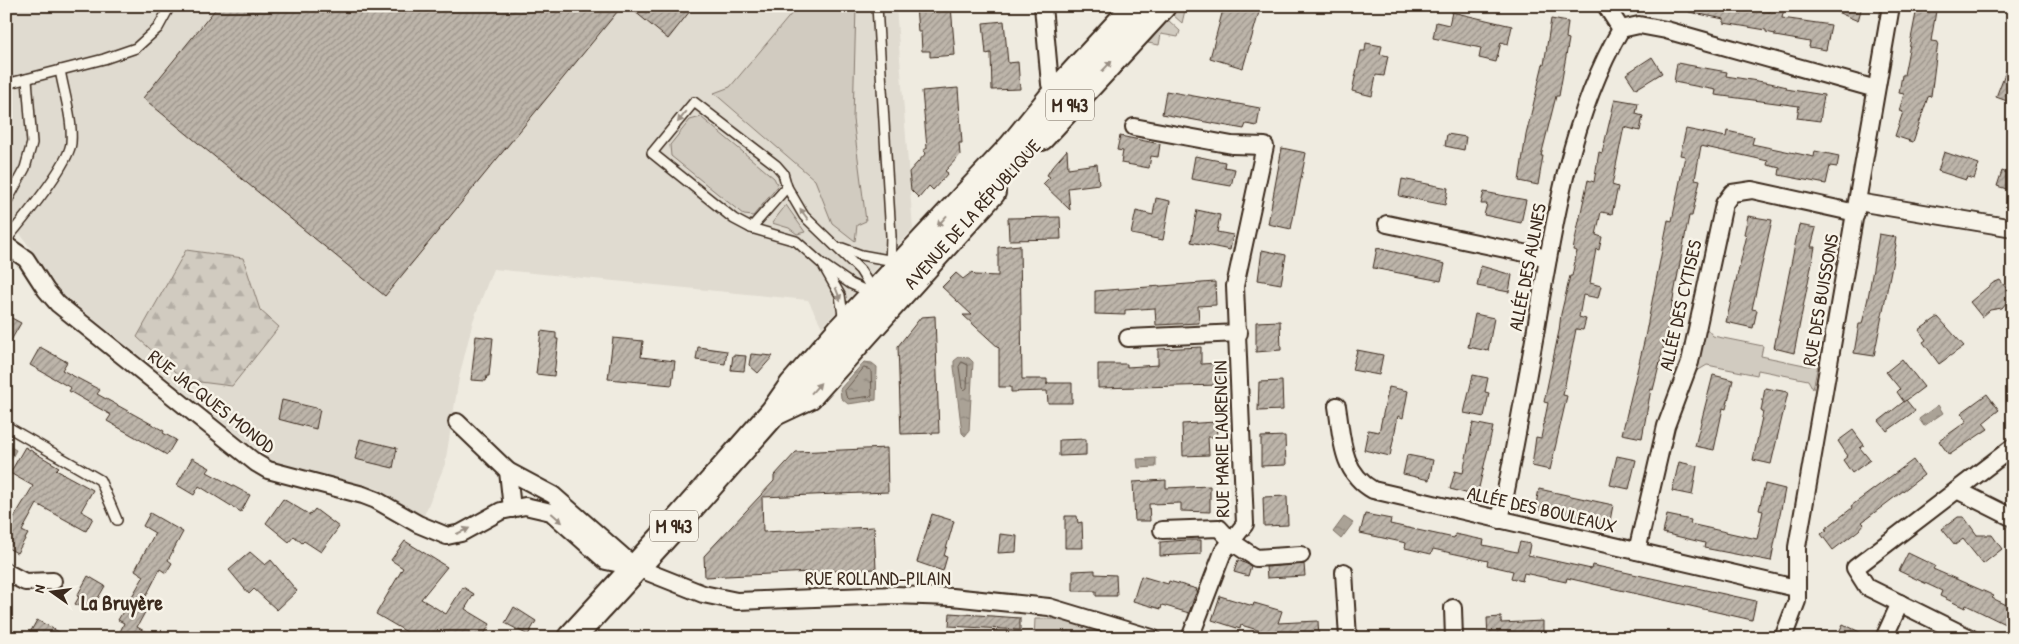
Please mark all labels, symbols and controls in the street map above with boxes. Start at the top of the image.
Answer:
one-way arrow [1101,60,1113,72]
road number: M 943 [1046,90,1094,120]
one-way arrow [676,110,687,123]
street label: AVENUE DE LA RÉPUBLIQUE [898,133,1047,295]
street label: ALLÉE DES AULNES [1502,201,1552,333]
one-way arrow [799,207,809,221]
one-way arrow [936,214,948,226]
street label: RUE DES BUISSONS [1796,232,1844,368]
street label: ALLÉE DES CYTISES [1652,237,1708,373]
one-way arrow [834,287,842,302]
street label: RUE JACQUES MONOD [143,343,281,459]
street label: RUE MARIE LAURENCIN [1207,360,1235,518]
one-way arrow [810,382,821,394]
street label: ALLÉE DES BOULEAUX [1465,479,1619,539]
road number: M 943 [650,511,698,542]
one-way arrow [551,512,563,524]
one-way arrow [456,526,470,534]
street label: RUE ROLLAND-PILAIN [805,565,951,591]
north arrow [28,566,78,616]
text: N [29,582,49,595]
district label: La Bruyère [81,588,163,618]

